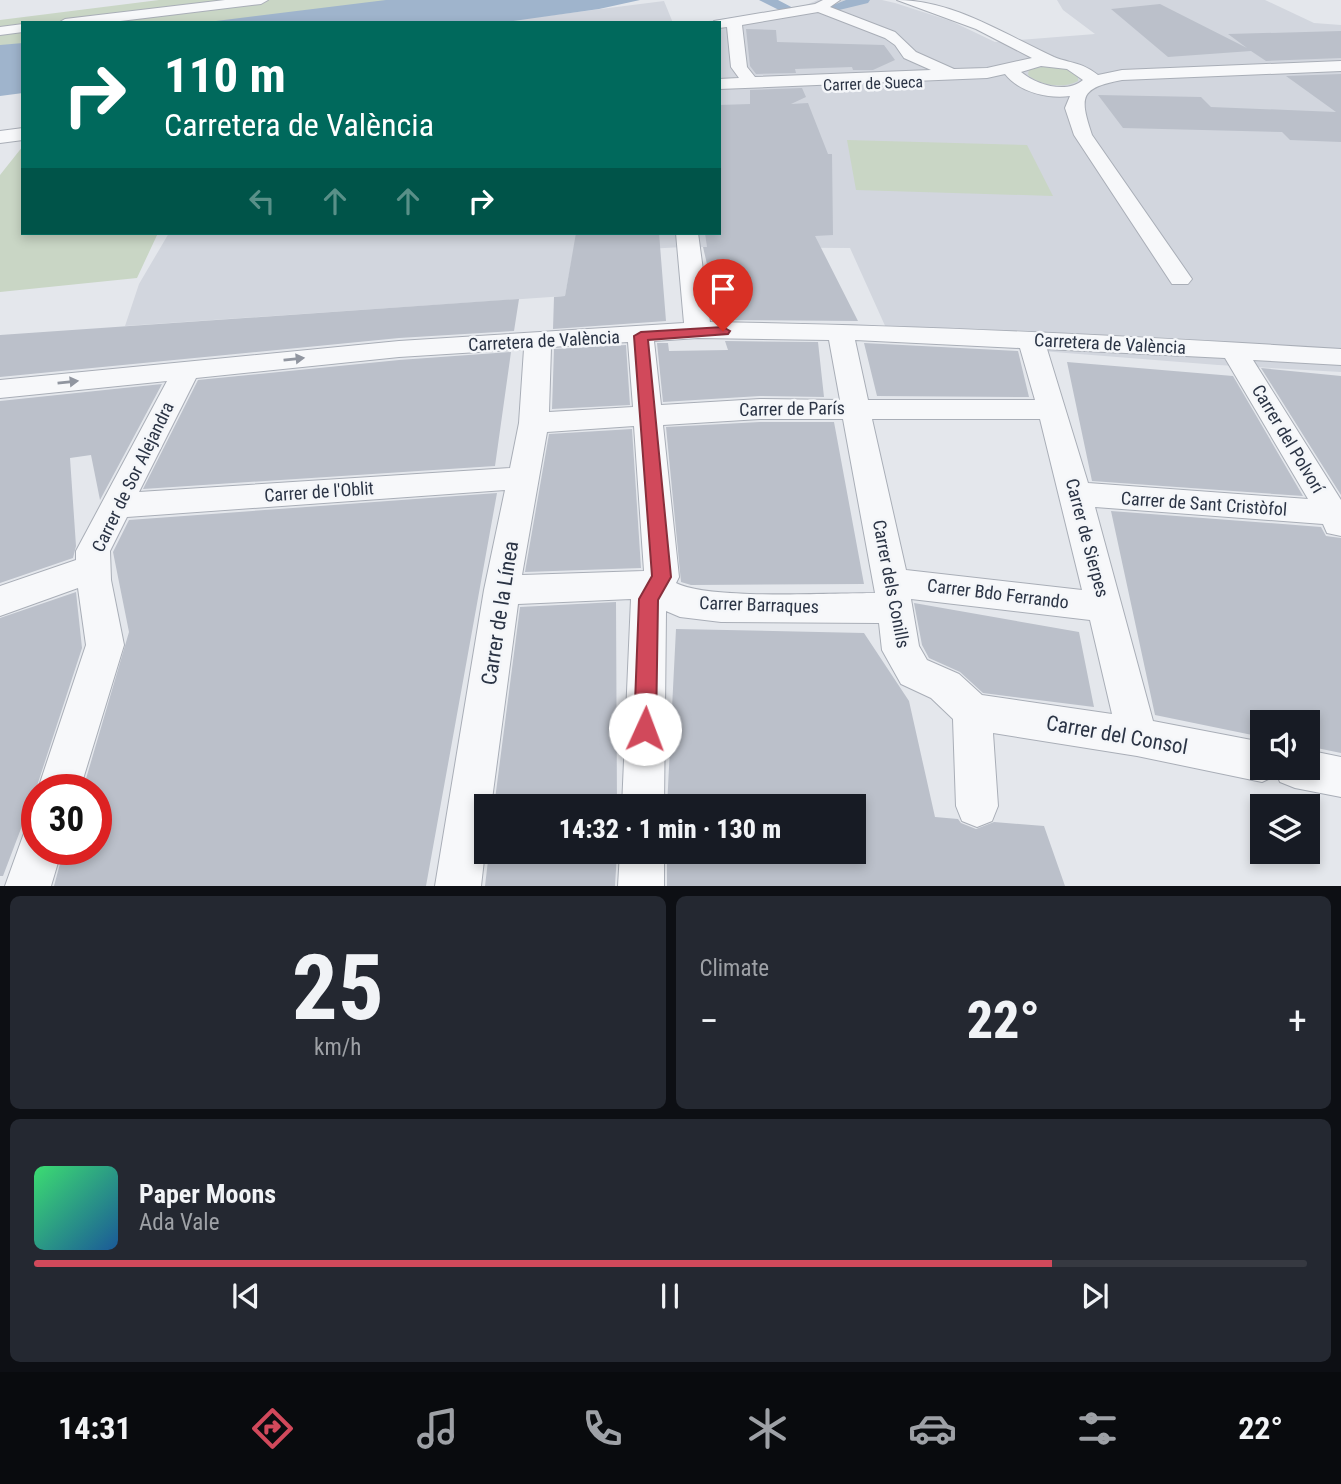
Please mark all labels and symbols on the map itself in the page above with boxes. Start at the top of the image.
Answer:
street label: Carrer de Sueca [823,72,923,95]
pin [693,259,753,331]
street label: Carretera de València [468,326,620,355]
street label: Carretera de València [1034,329,1186,358]
one-way arrow [283,353,305,364]
one-way arrow [57,376,79,387]
street label: Carrer del Polvorí [1248,381,1329,497]
street label: Carrer de París [739,397,845,420]
street label: Carrer de Sor Alejandra [87,398,178,555]
street label: Carrer de Sierpes [1062,476,1113,600]
street label: Carrer de l'Oblit [263,477,374,506]
street label: Carrer de Sant Cristòfol [1120,487,1288,520]
street label: Carrer dels Conills [869,518,914,650]
street label: Carrer de la Línea [477,539,523,687]
street label: Carrer Bdo Ferrando [926,574,1070,613]
street label: Carrer Barraques [699,592,819,617]
position arrow [608,692,682,766]
street label: Carrer del Consol [1044,711,1190,759]
speed limit sign: 30 [21,774,112,865]

